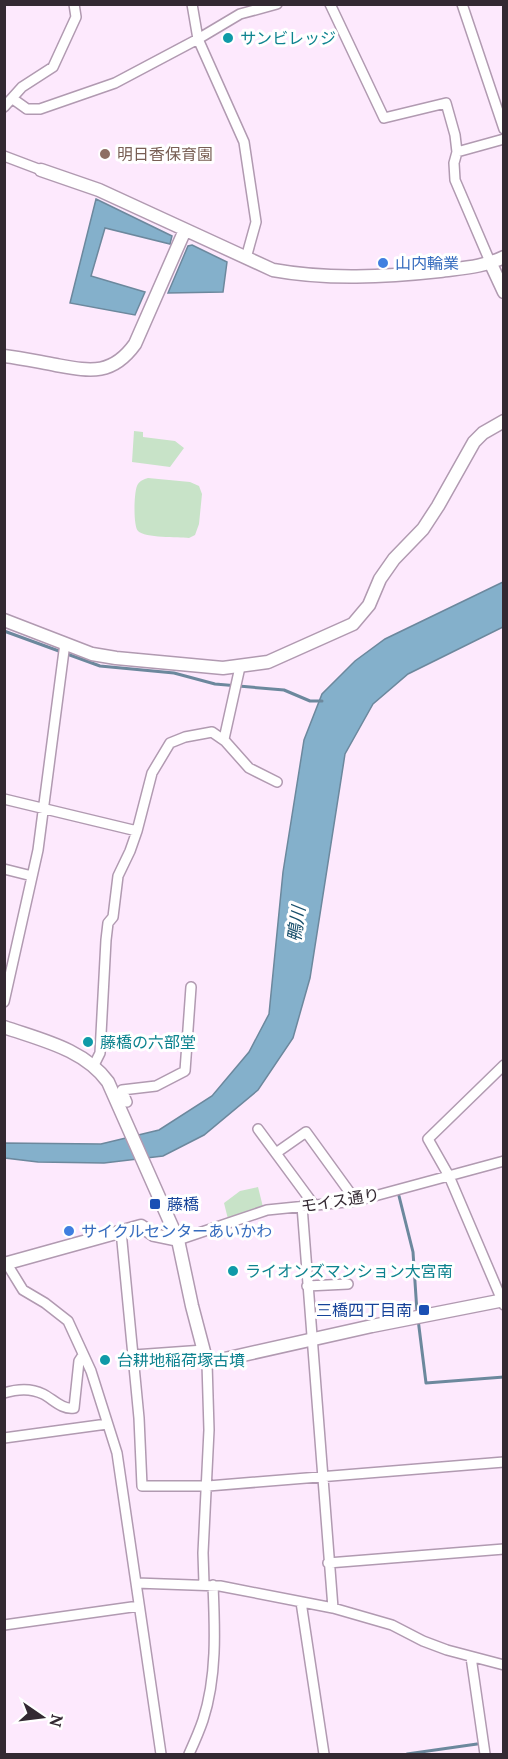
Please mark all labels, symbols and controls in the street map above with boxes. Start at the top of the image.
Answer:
place label: サンビレッジ [240,28,336,48]
marker: サンビレッジ [221,31,235,45]
place label: 明日香保育園 [117,144,213,164]
marker: 明日香保育園 [98,147,112,161]
place label: 山内輪業 [395,253,459,273]
marker: 山内輪業 [376,256,390,270]
water label: 鴨川 [282,903,310,943]
place label: 藤橋の六部堂 [100,1032,196,1052]
marker: 藤橋の六部堂 [81,1035,95,1049]
street label: モイス通り [299,1184,381,1216]
place label: 藤橋 [167,1194,199,1214]
marker: 藤橋 [148,1197,162,1211]
place label: サイクルセンターあいかわ [81,1221,272,1241]
marker: サイクルセンターあいかわ [62,1224,76,1238]
place label: ライオンズマンション大宮南 [245,1261,453,1281]
marker: ライオンズマンション大宮南 [226,1264,240,1278]
place label: 三橋四丁目南 [316,1300,412,1320]
marker: 三橋四丁目南 [417,1303,431,1317]
place label: 台耕地稲荷塚古墳 [117,1350,245,1370]
marker: 台耕地稲荷塚古墳 [98,1353,112,1367]
north arrow [12,1687,72,1747]
text: N [45,1712,68,1729]

